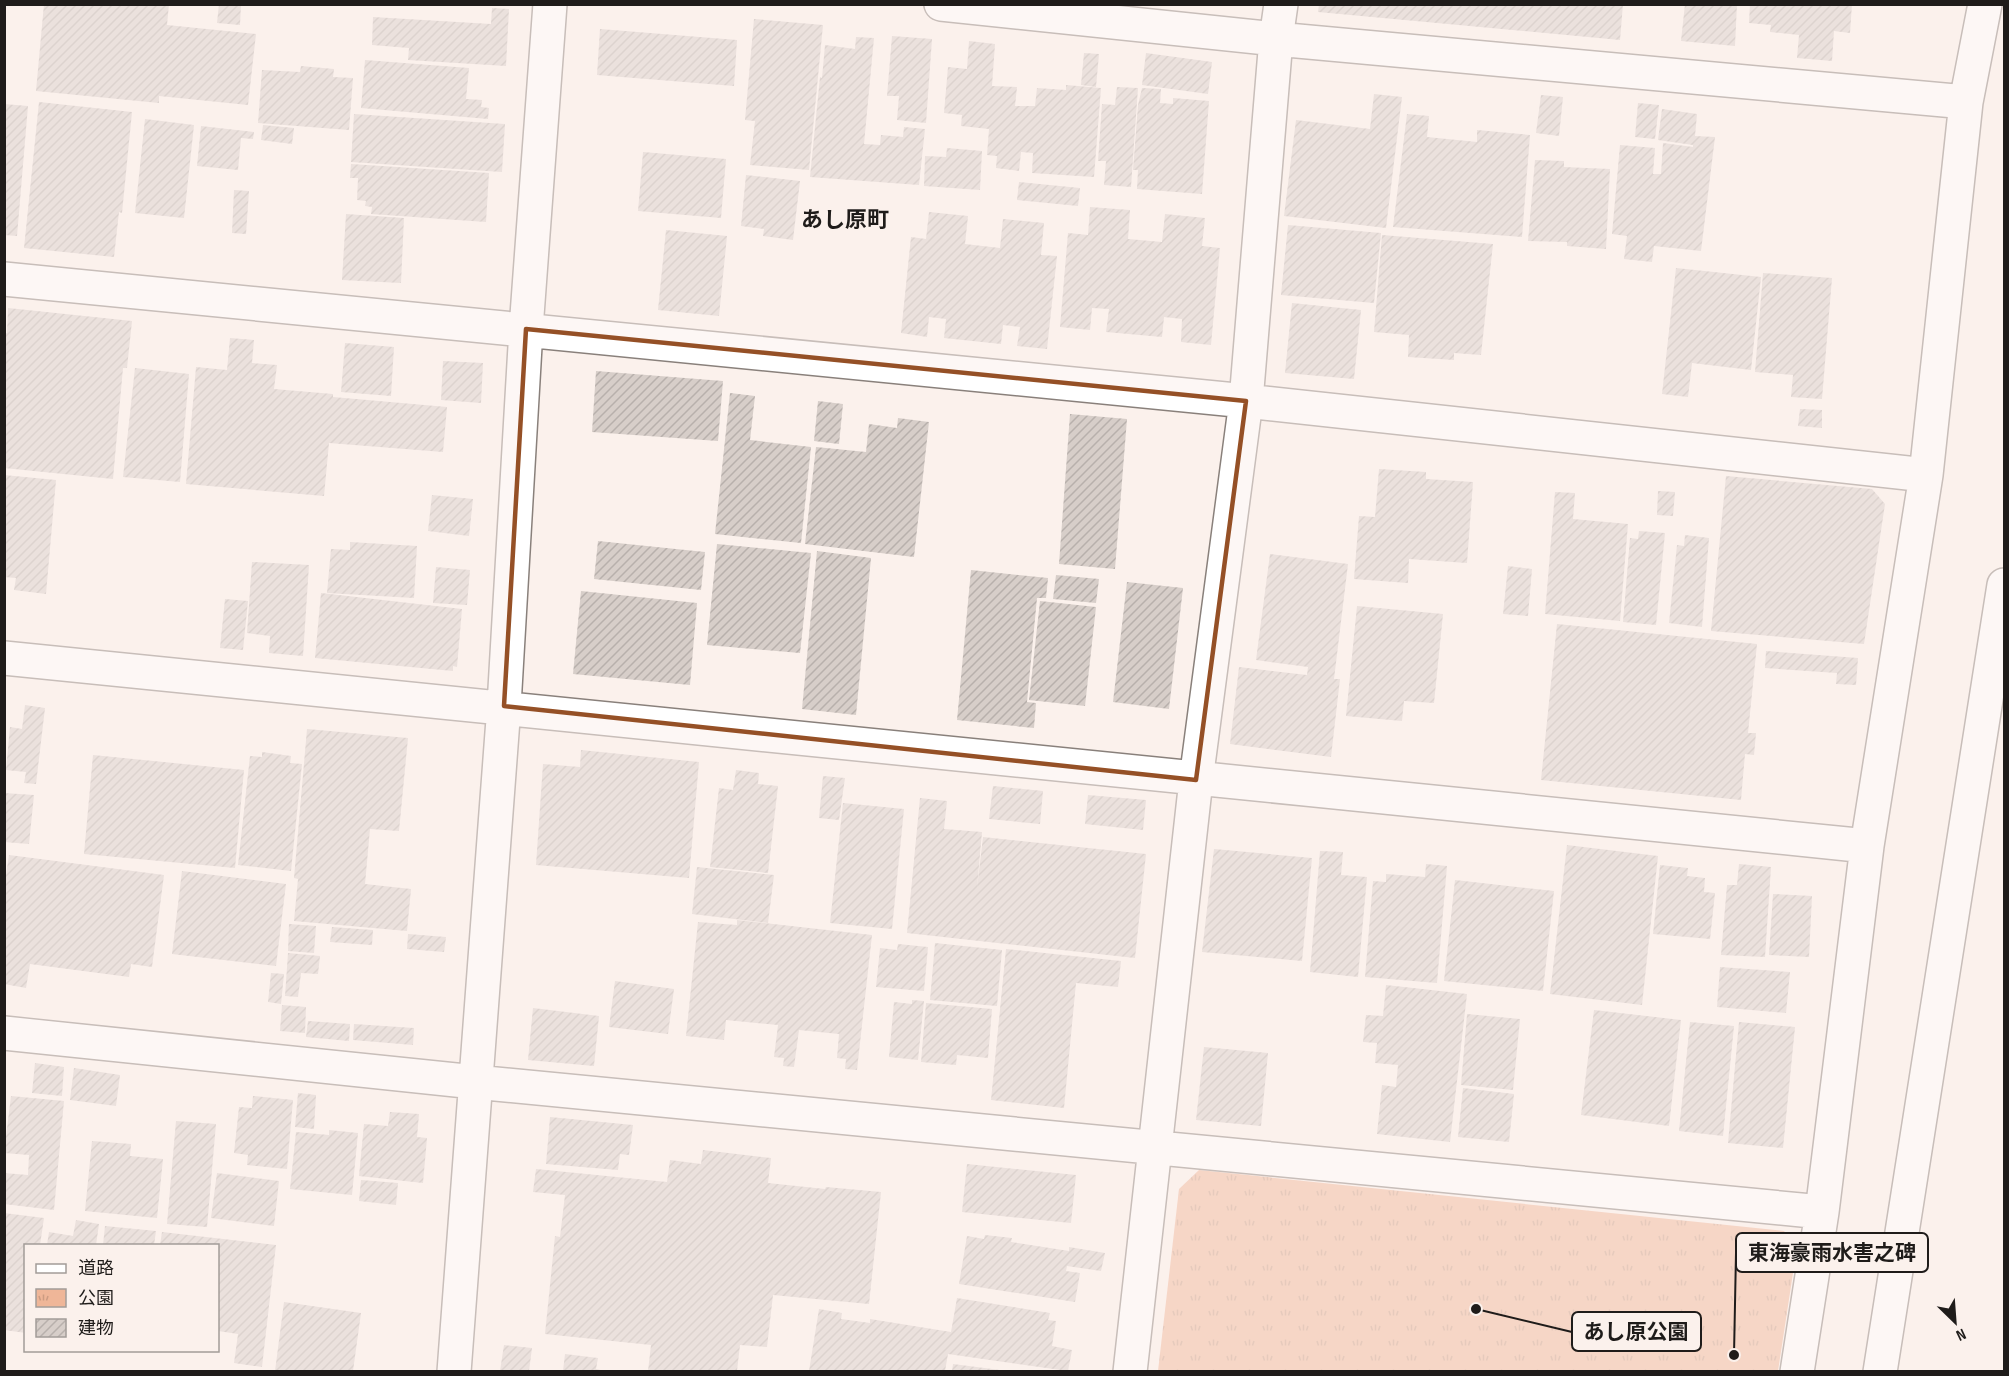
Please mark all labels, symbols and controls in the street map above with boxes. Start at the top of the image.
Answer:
district label: あし原町 [801,207,889,234]
callout: 東海豪雨水害之碑 [1736,1233,1928,1272]
text: 東海豪雨水害之碑 [1748,1241,1916,1266]
legend [24,1244,219,1352]
text: 道路 [78,1258,114,1279]
text: 公園 [78,1288,114,1309]
north arrow [1925,1292,1985,1352]
callout: あし原公園 [1572,1312,1701,1351]
text: 建物 [78,1318,114,1339]
text: あし原公園 [1584,1320,1689,1345]
text: N [1953,1324,1969,1345]

